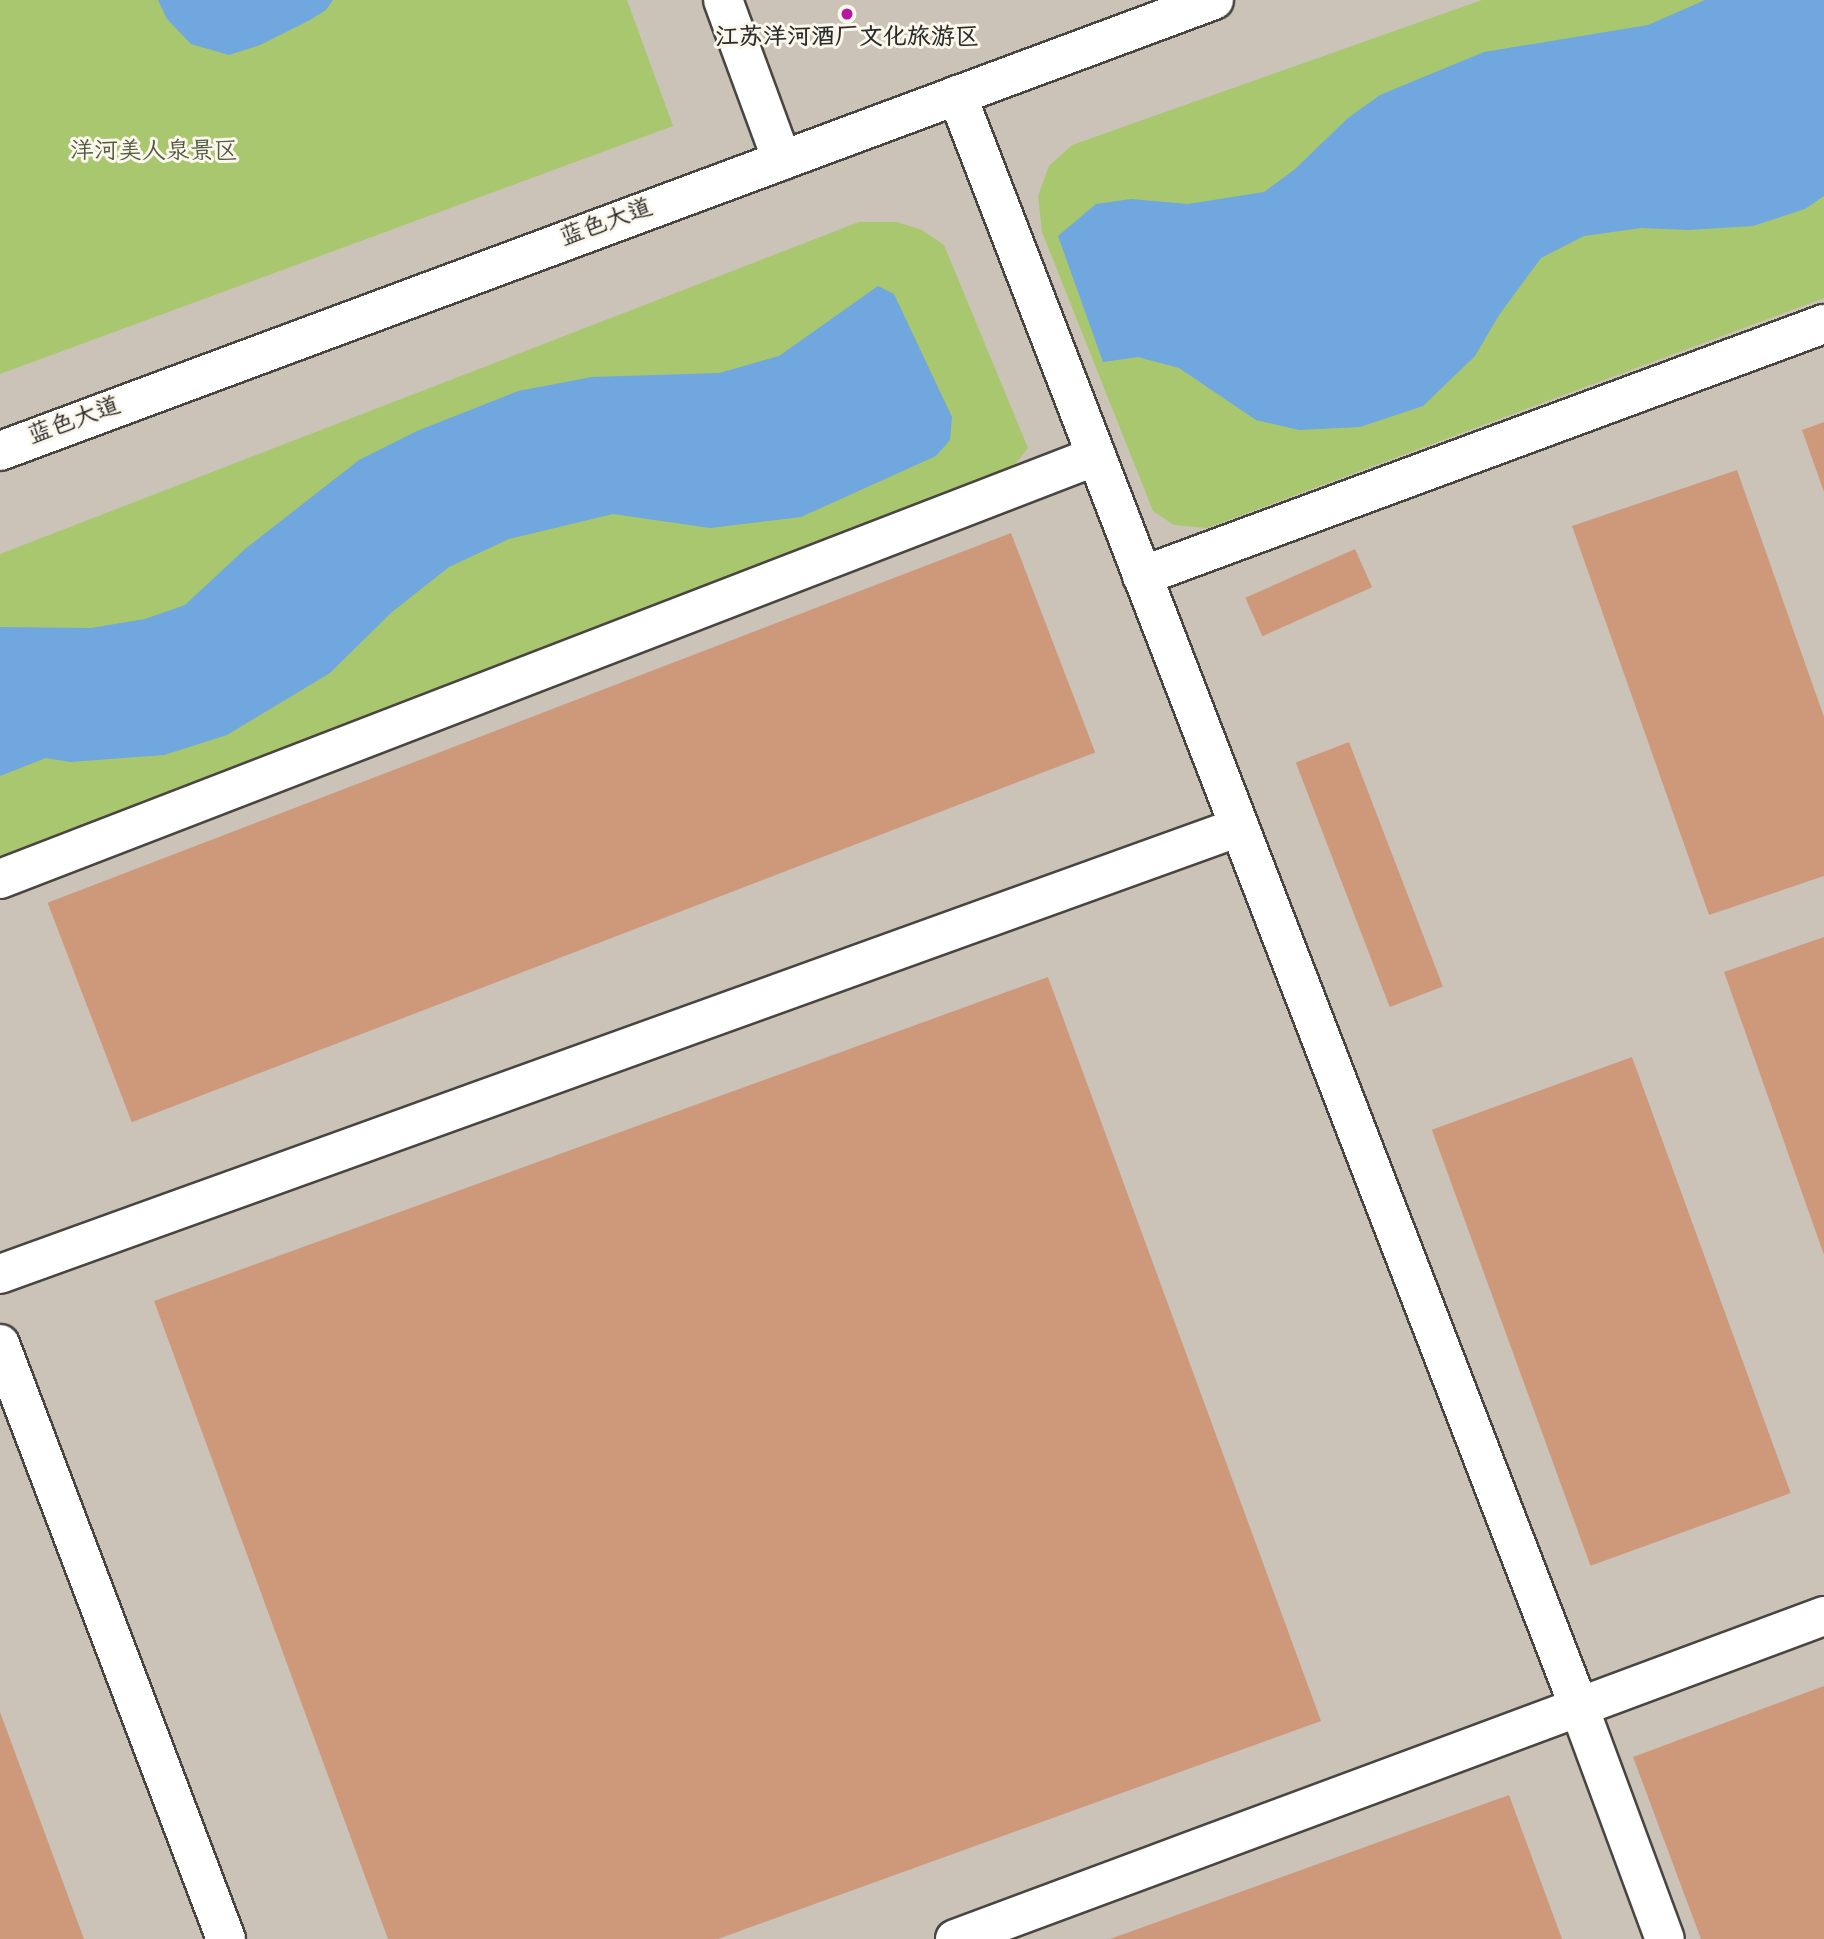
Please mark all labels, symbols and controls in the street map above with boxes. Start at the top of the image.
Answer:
marker: 江苏洋河酒厂文化旅游区 [839,6,855,22]
place label: 江苏洋河酒厂文化旅游区 [715,26,979,54]
park label: 洋河美人泉景区 [70,140,238,168]
street label: 蓝色大道 [557,195,657,255]
street label: 蓝色大道 [25,393,125,453]

